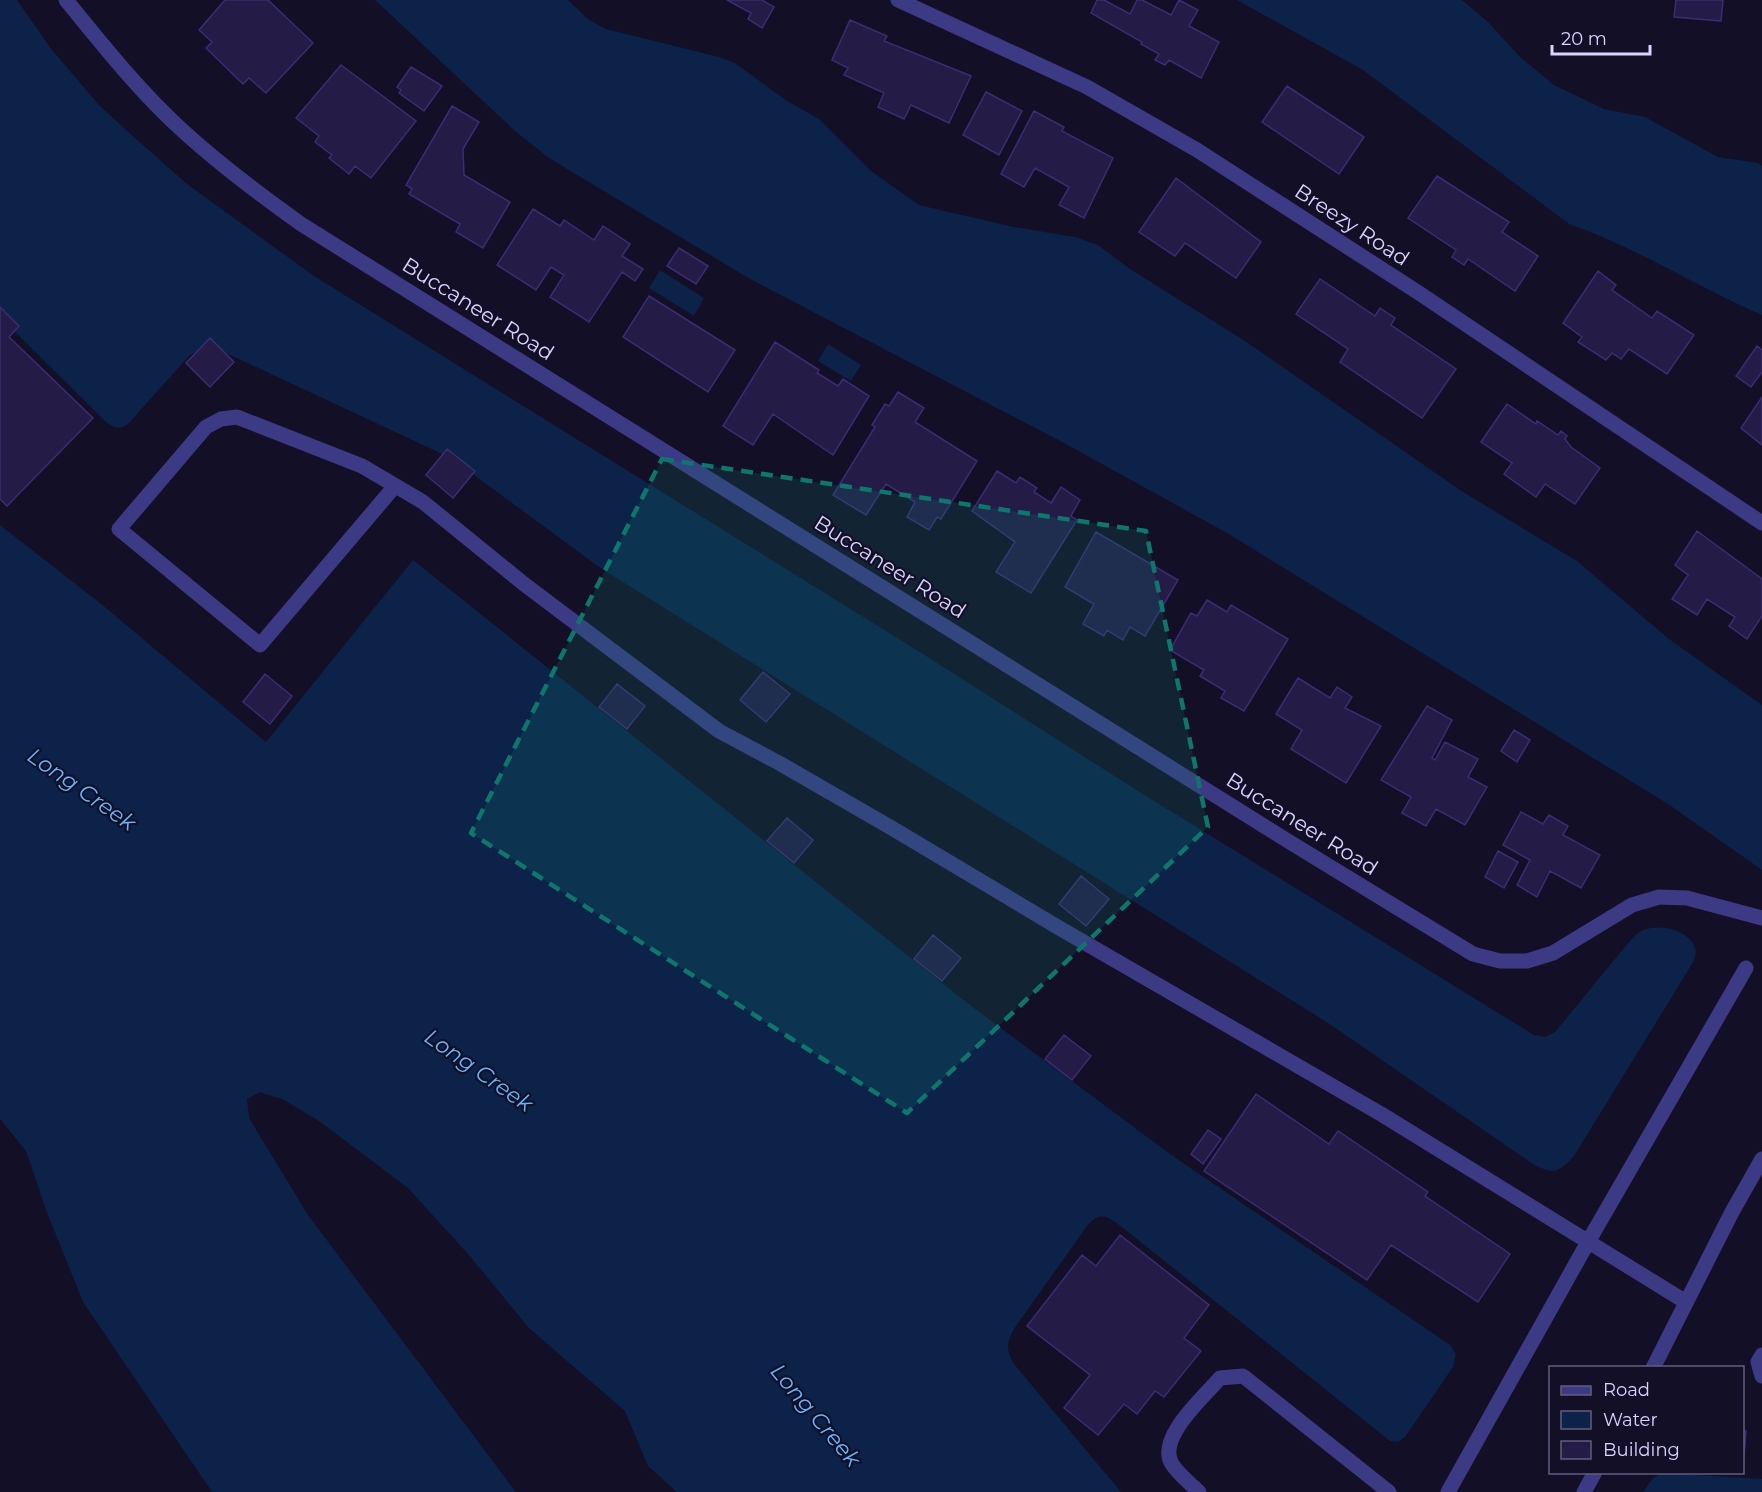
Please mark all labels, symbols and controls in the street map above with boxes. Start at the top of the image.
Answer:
scale bar [1552,18,1650,56]
text: 20 m [1561,28,1607,50]
street label: Breezy Road [1290,178,1414,271]
street label: Buccaneer Road [398,252,559,365]
street label: Buccaneer Road [810,510,971,623]
water label: Long Creek [22,742,142,837]
street label: Buccaneer Road [1222,767,1383,880]
water label: Long Creek [419,1023,539,1118]
water label: Long Creek [765,1358,867,1473]
legend [1549,1366,1744,1474]
text: Road [1603,1379,1650,1401]
text: Water [1603,1409,1658,1431]
text: Building [1603,1439,1680,1461]

